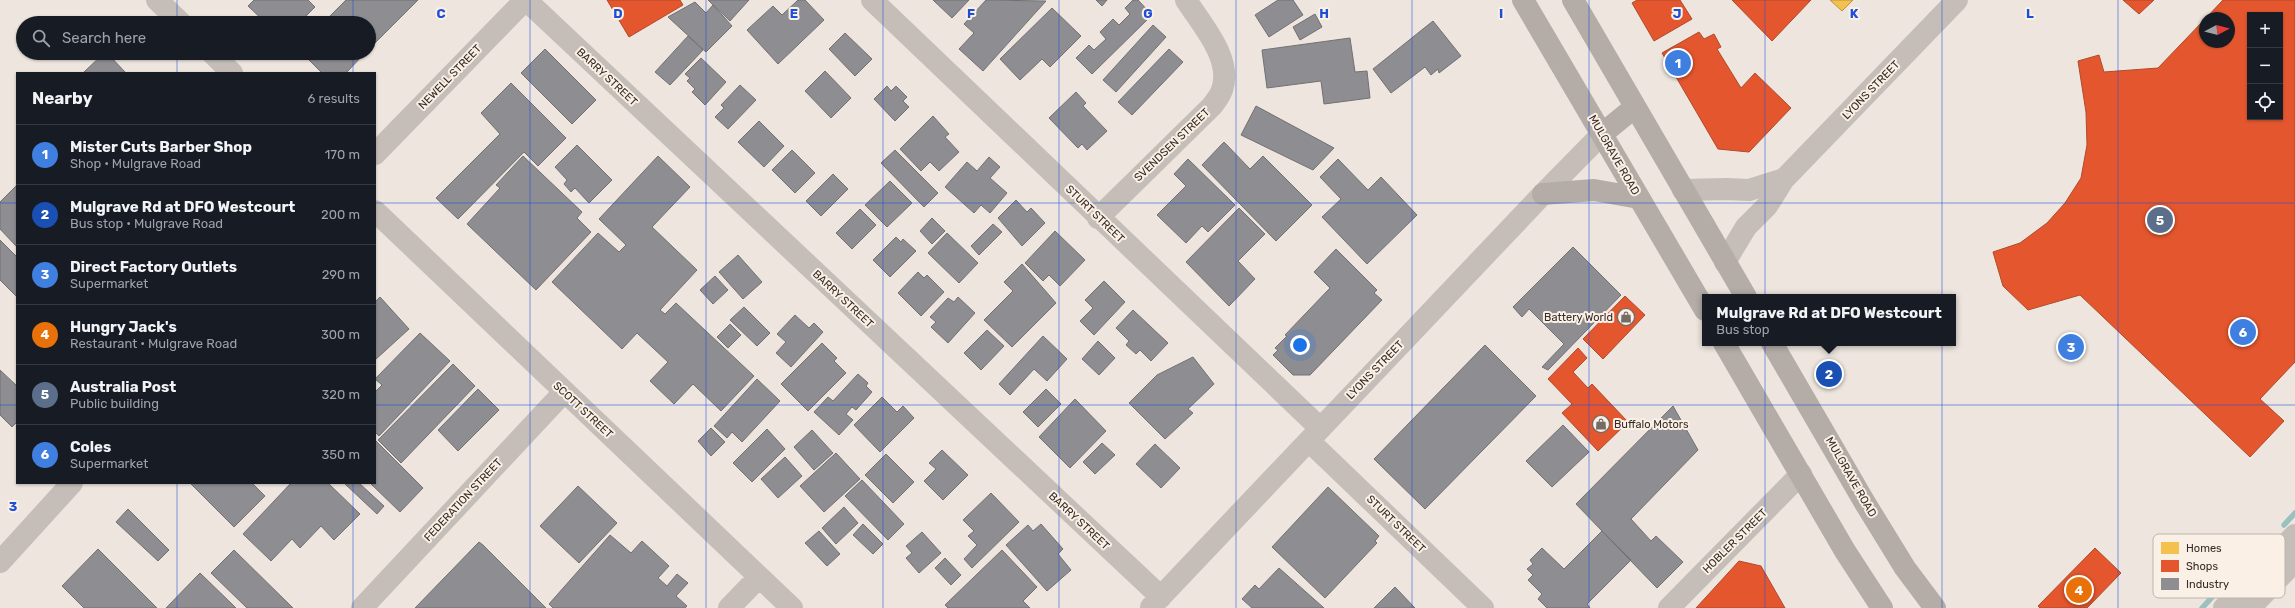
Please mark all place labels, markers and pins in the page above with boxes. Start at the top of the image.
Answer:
pin: 1 [1665,48,1691,78]
pin: 5 [2147,205,2173,235]
shop icon: Battery World [1616,307,1636,327]
place label: Battery World [1544,311,1613,324]
pin: 6 [2230,317,2256,347]
pin: 3 [2058,332,2084,362]
pin: 2 [1816,359,1842,389]
shop icon: Buffalo Motors [1591,414,1611,434]
place label: Buffalo Motors [1614,418,1689,431]
pin: 4 [2066,575,2092,605]

